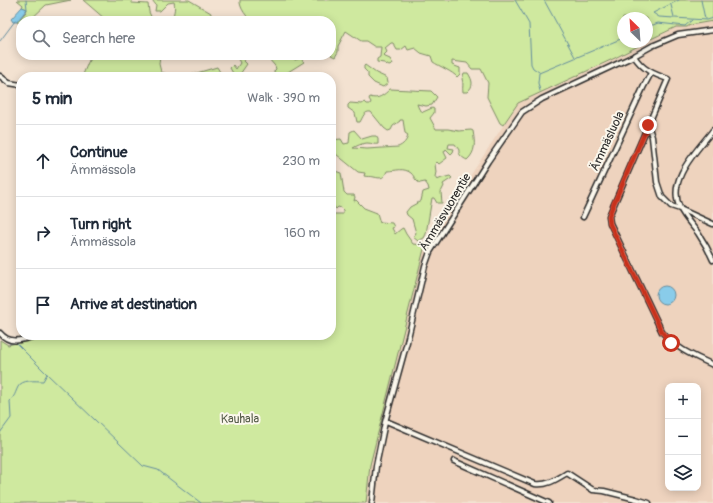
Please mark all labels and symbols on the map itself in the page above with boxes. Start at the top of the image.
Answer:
north arrow [617,12,653,48]
street label: Ämmäsluola [586,108,628,173]
route end [639,116,657,134]
street label: Ämmäsvuorentie [416,170,474,254]
route start [662,334,680,352]
park label: Kauhala [221,412,260,427]

